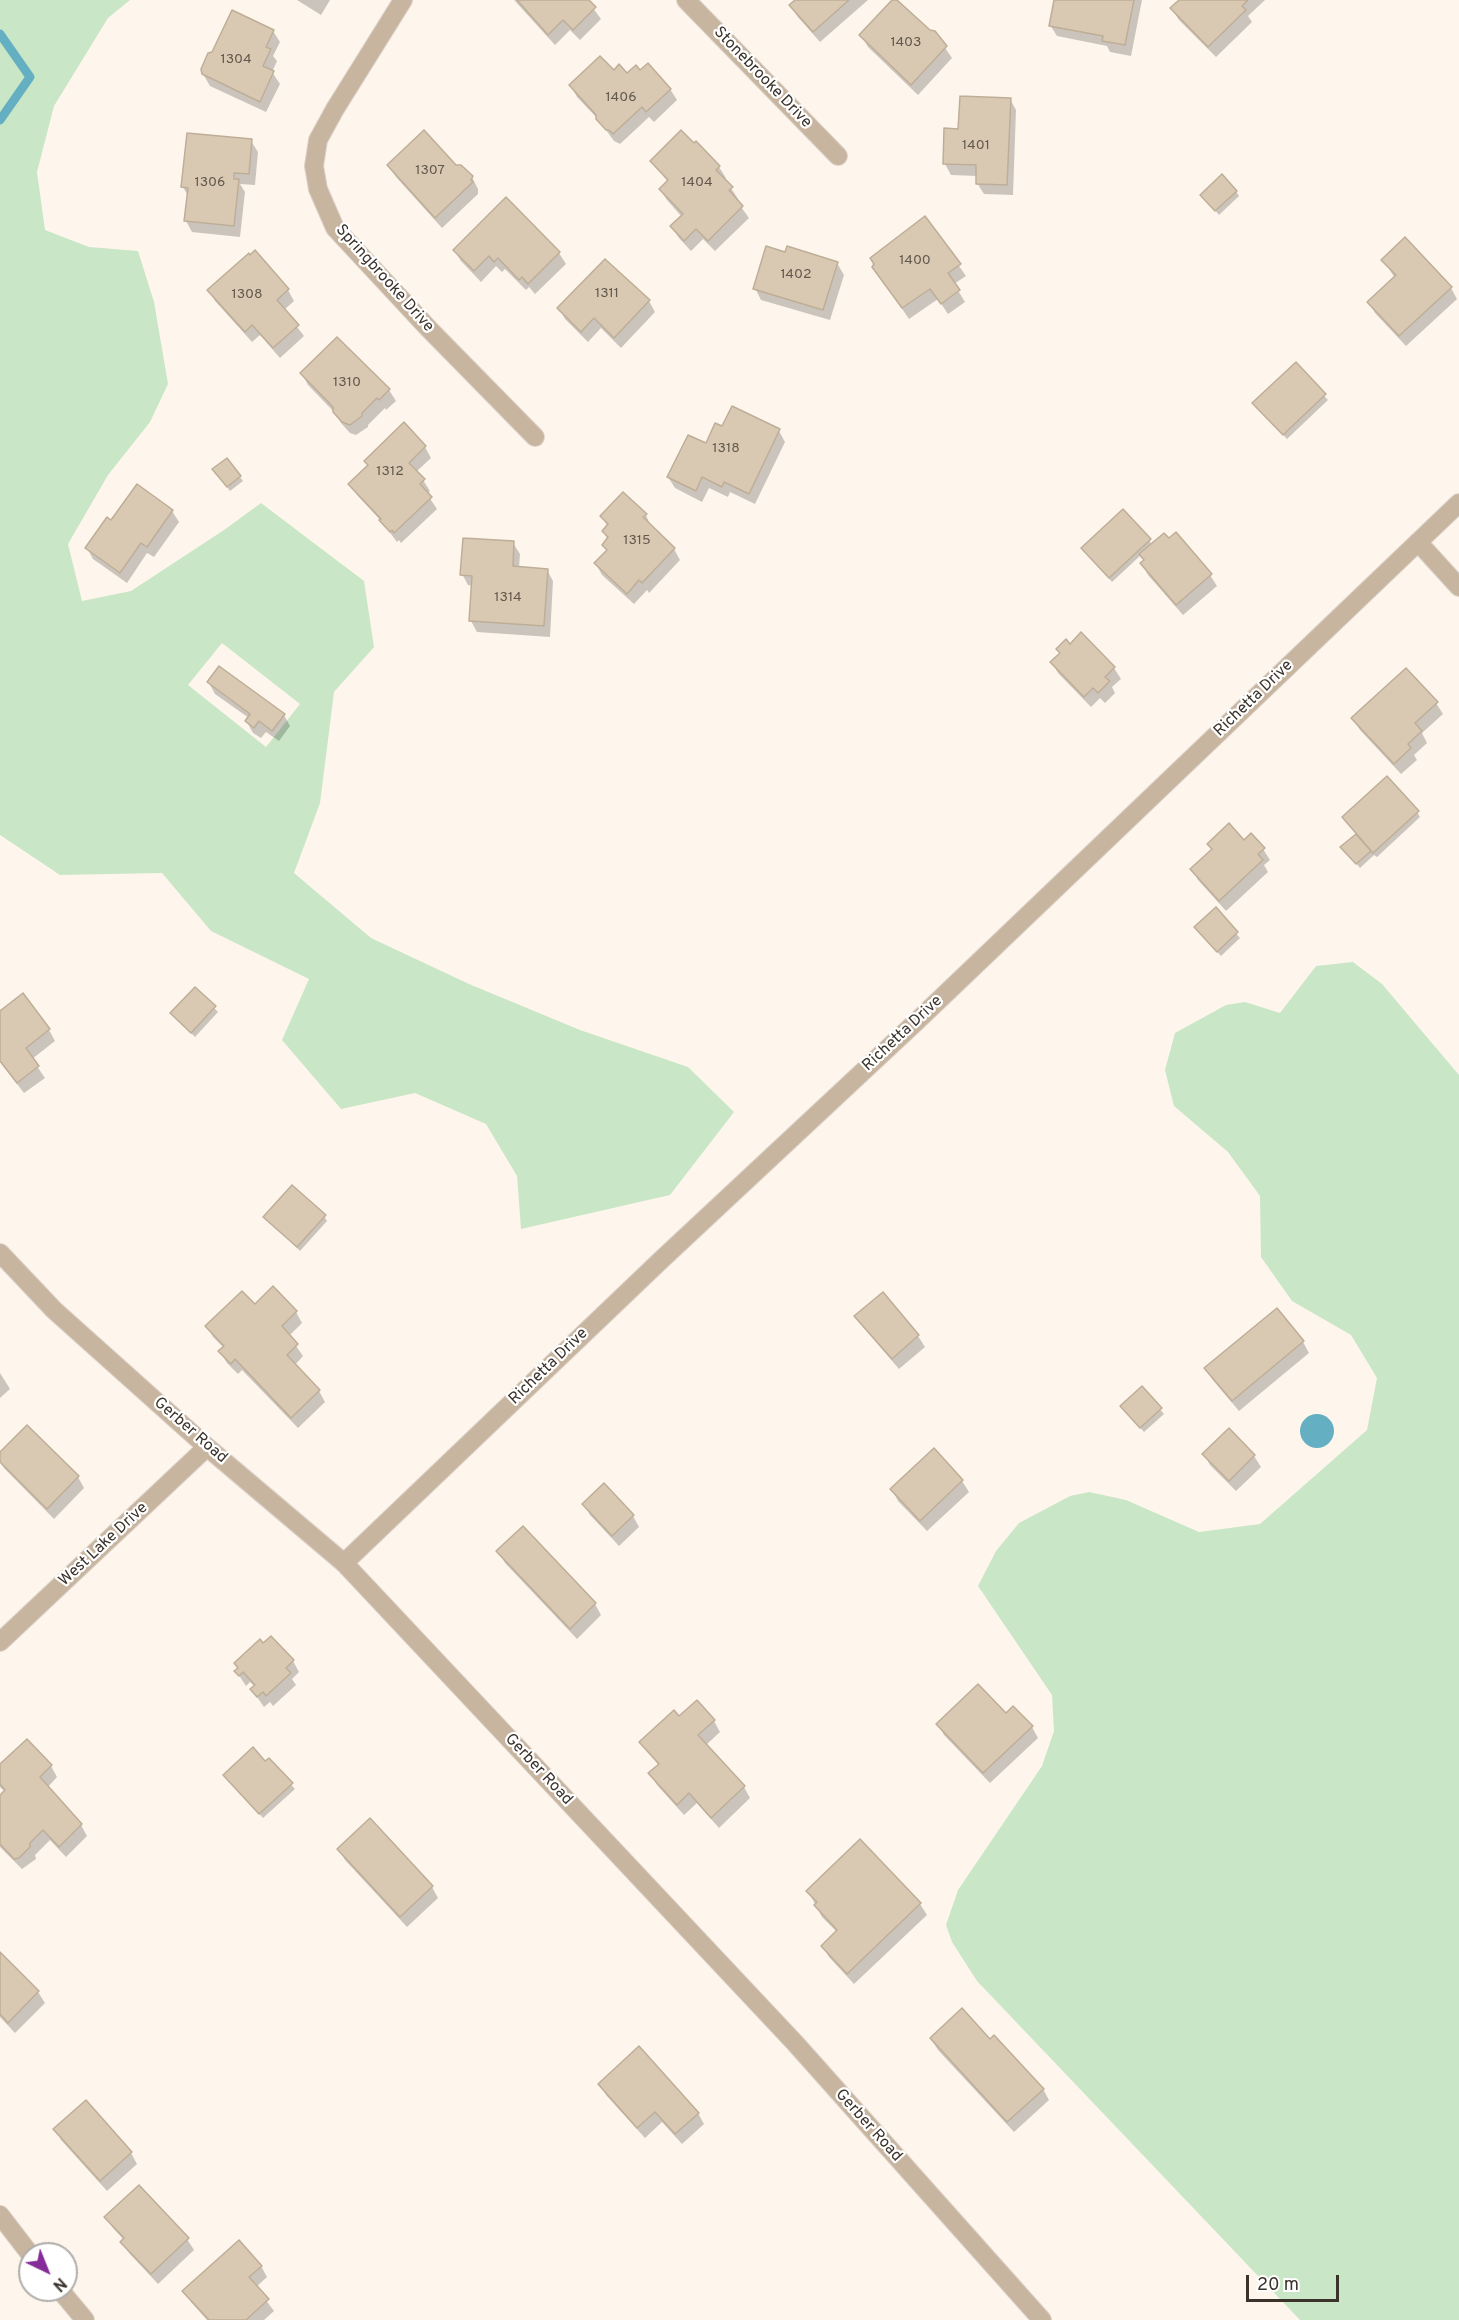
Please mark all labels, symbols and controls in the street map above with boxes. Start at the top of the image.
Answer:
street label: Stonebrooke Drive [709,23,815,133]
house number: 1403 [890,35,922,51]
house number: 1304 [220,52,252,68]
house number: 1406 [606,90,636,106]
house number: 1401 [962,138,990,154]
house number: 1307 [415,163,445,179]
house number: 1306 [195,175,225,191]
house number: 1404 [681,175,713,191]
street label: Springbrooke Drive [331,221,437,337]
house number: 1400 [899,253,931,269]
house number: 1402 [780,267,812,283]
house number: 1311 [595,286,619,302]
house number: 1308 [231,287,263,303]
house number: 1310 [333,375,361,391]
house number: 1318 [712,441,740,457]
house number: 1312 [376,464,404,480]
house number: 1315 [623,533,651,549]
house number: 1314 [494,590,522,606]
street label: Richetta Drive [1211,657,1297,741]
street label: Richetta Drive [859,992,947,1076]
street label: Richetta Drive [506,1325,592,1409]
street label: Gerber Road [149,1394,231,1468]
street label: West Lake Drive [56,1499,152,1591]
street label: Gerber Road [500,1730,576,1810]
street label: Gerber Road [830,2086,906,2166]
north arrow [18,2242,78,2302]
scale bar [1249,2263,1342,2301]
text: N [48,2272,70,2295]
text: 20 m [1257,2274,1299,2297]

